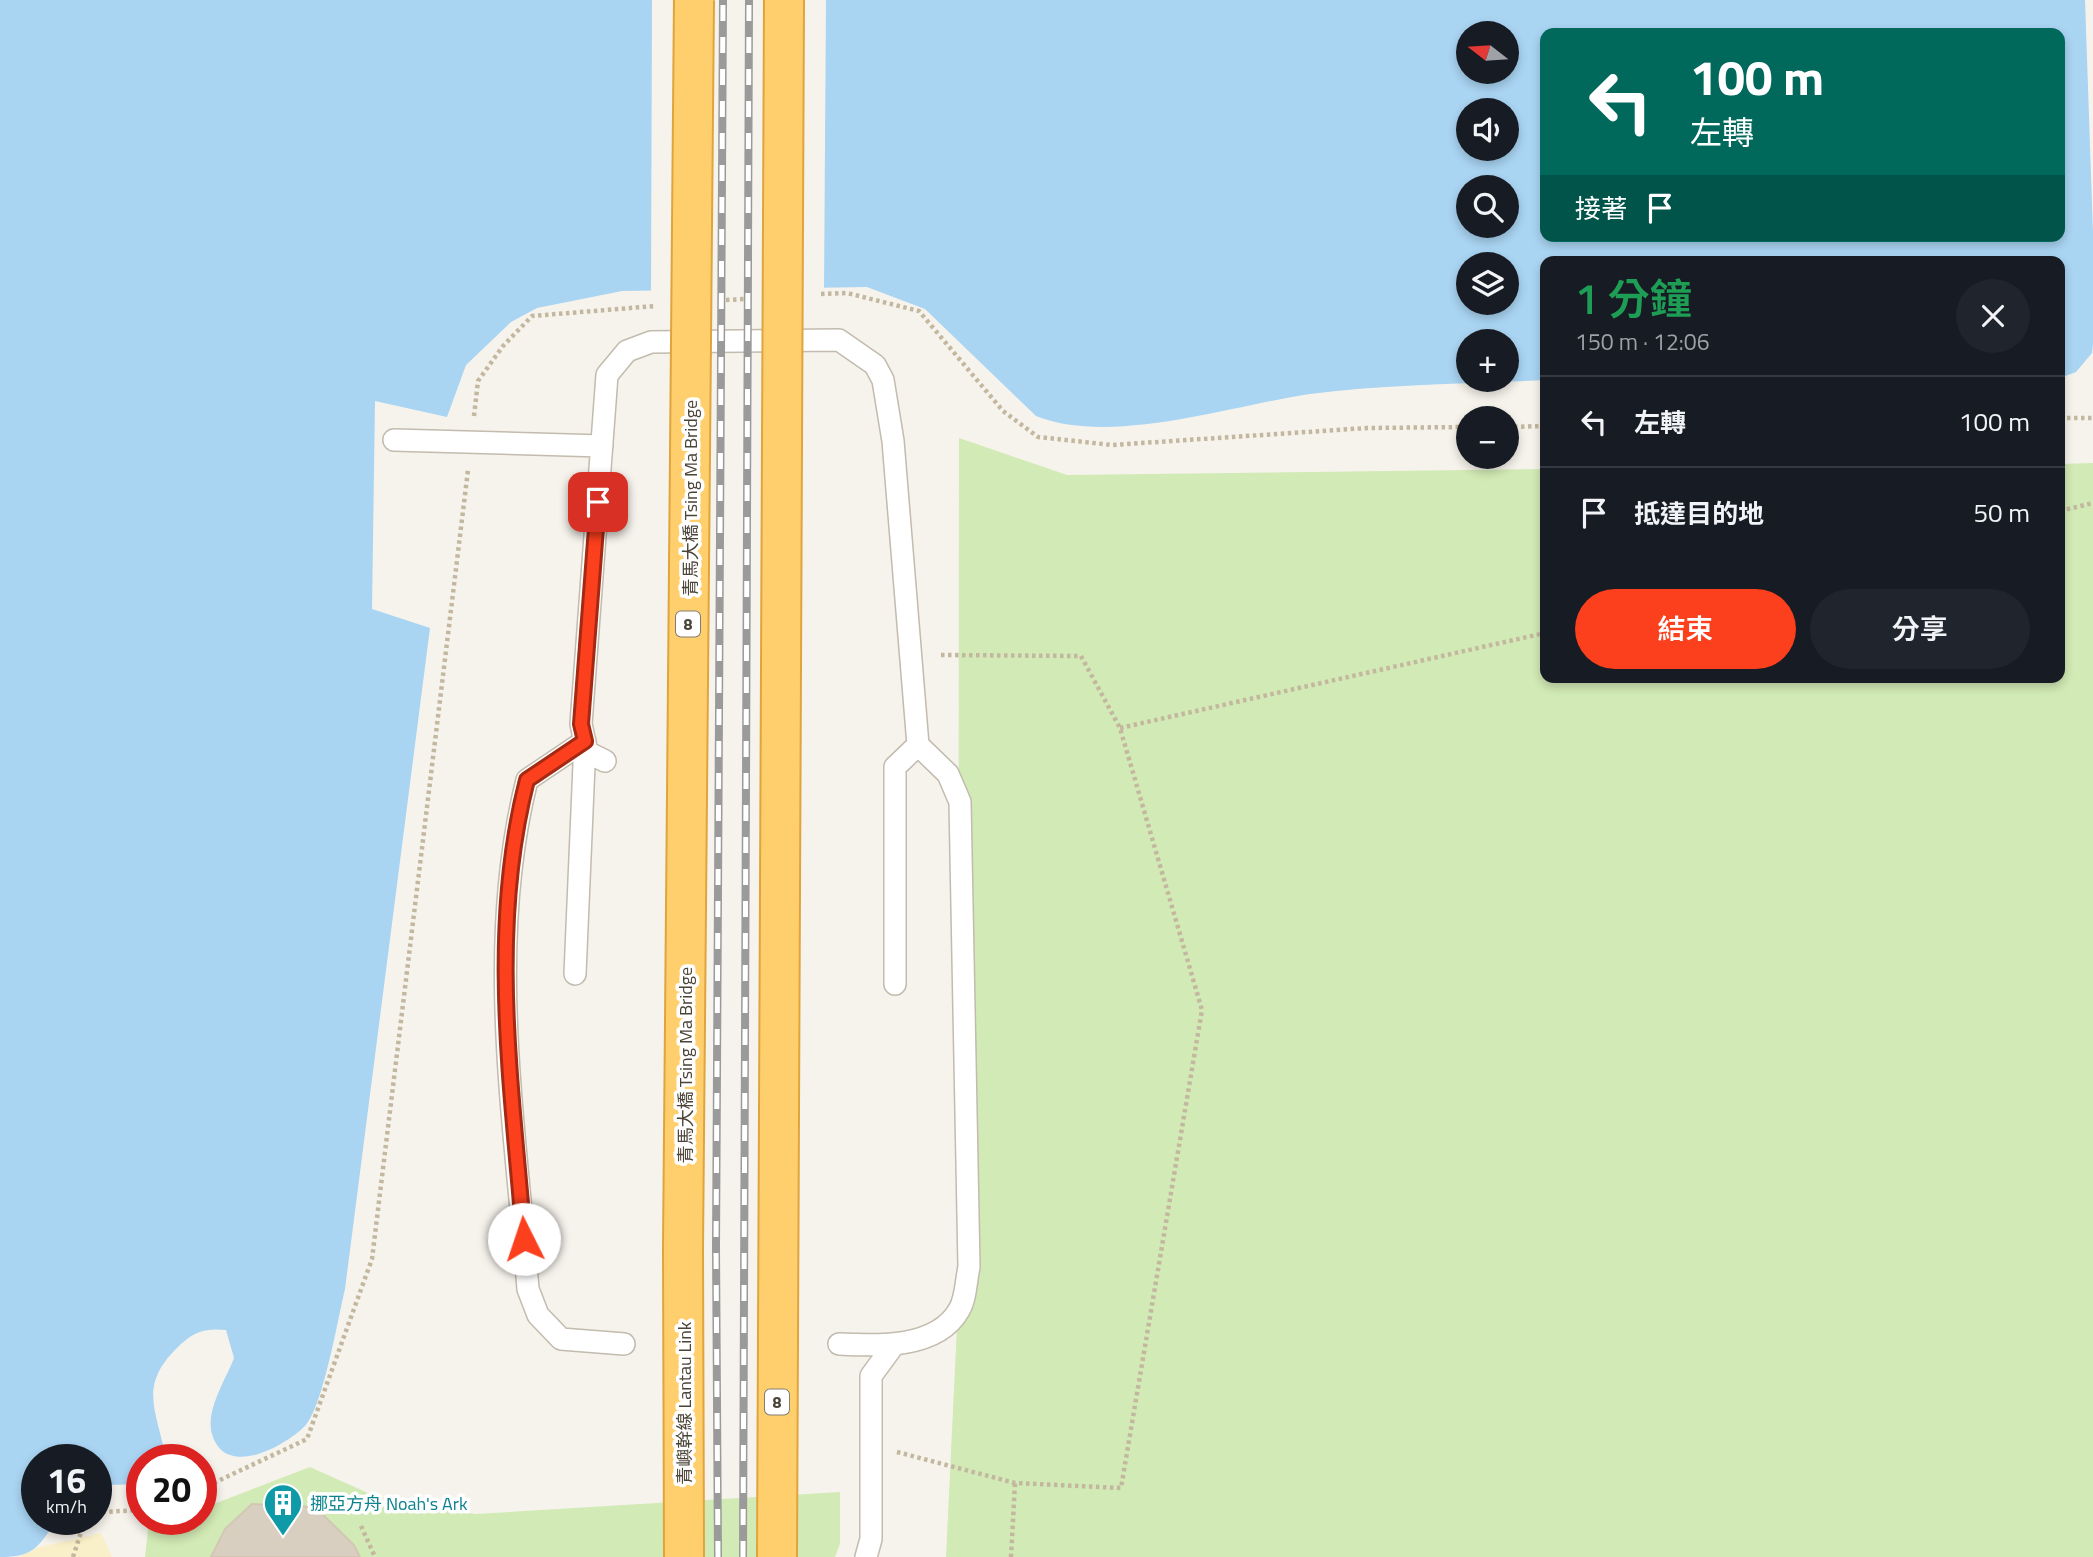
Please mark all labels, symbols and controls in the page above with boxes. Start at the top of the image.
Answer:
north arrow [1456,21,1519,84]
map controls [1456,21,1519,469]
text: 100 m [1690,39,1824,114]
icon: left [1575,56,1666,147]
button: sound [1456,98,1519,161]
text: 左轉 [1690,108,1754,156]
button: search [1456,175,1519,238]
text: 接著 [1575,189,1627,228]
icon: arrive [1641,189,1679,227]
button: layers [1456,252,1519,315]
text: 1 分鐘 [1575,266,1692,330]
button: close [1956,279,2030,353]
text: 150 m · 12:06 [1575,324,1710,359]
button: + [1456,329,1519,392]
street label: 青馬大橋 Tsing Ma Bridge [677,400,704,596]
text: 100 m [1959,402,2030,441]
icon: left [1575,403,1613,441]
text: 左轉 [1634,403,1686,442]
button: − [1456,406,1519,469]
pin [568,472,628,532]
icon: arrive [579,483,617,521]
text: 50 m [1973,493,2030,532]
icon: arrive [1575,494,1613,532]
text: 抵達目的地 [1634,494,1764,533]
button: 結束 [1575,589,1796,669]
button: 分享 [1810,589,2030,669]
road number: 8 [676,611,700,636]
street label: 青馬大橋 Tsing Ma Bridge [672,967,699,1163]
position arrow [487,1202,561,1276]
street label: 青嶼幹線 Lantau Link [671,1321,698,1484]
road number: 8 [765,1390,789,1414]
speed limit sign: 20 [126,1444,217,1535]
text: 16 [47,1453,86,1507]
building icon: 挪亞方舟 Noah's Ark [262,1482,304,1537]
place label: 挪亞方舟 Noah's Ark [310,1490,468,1517]
text: km/h [46,1493,87,1520]

